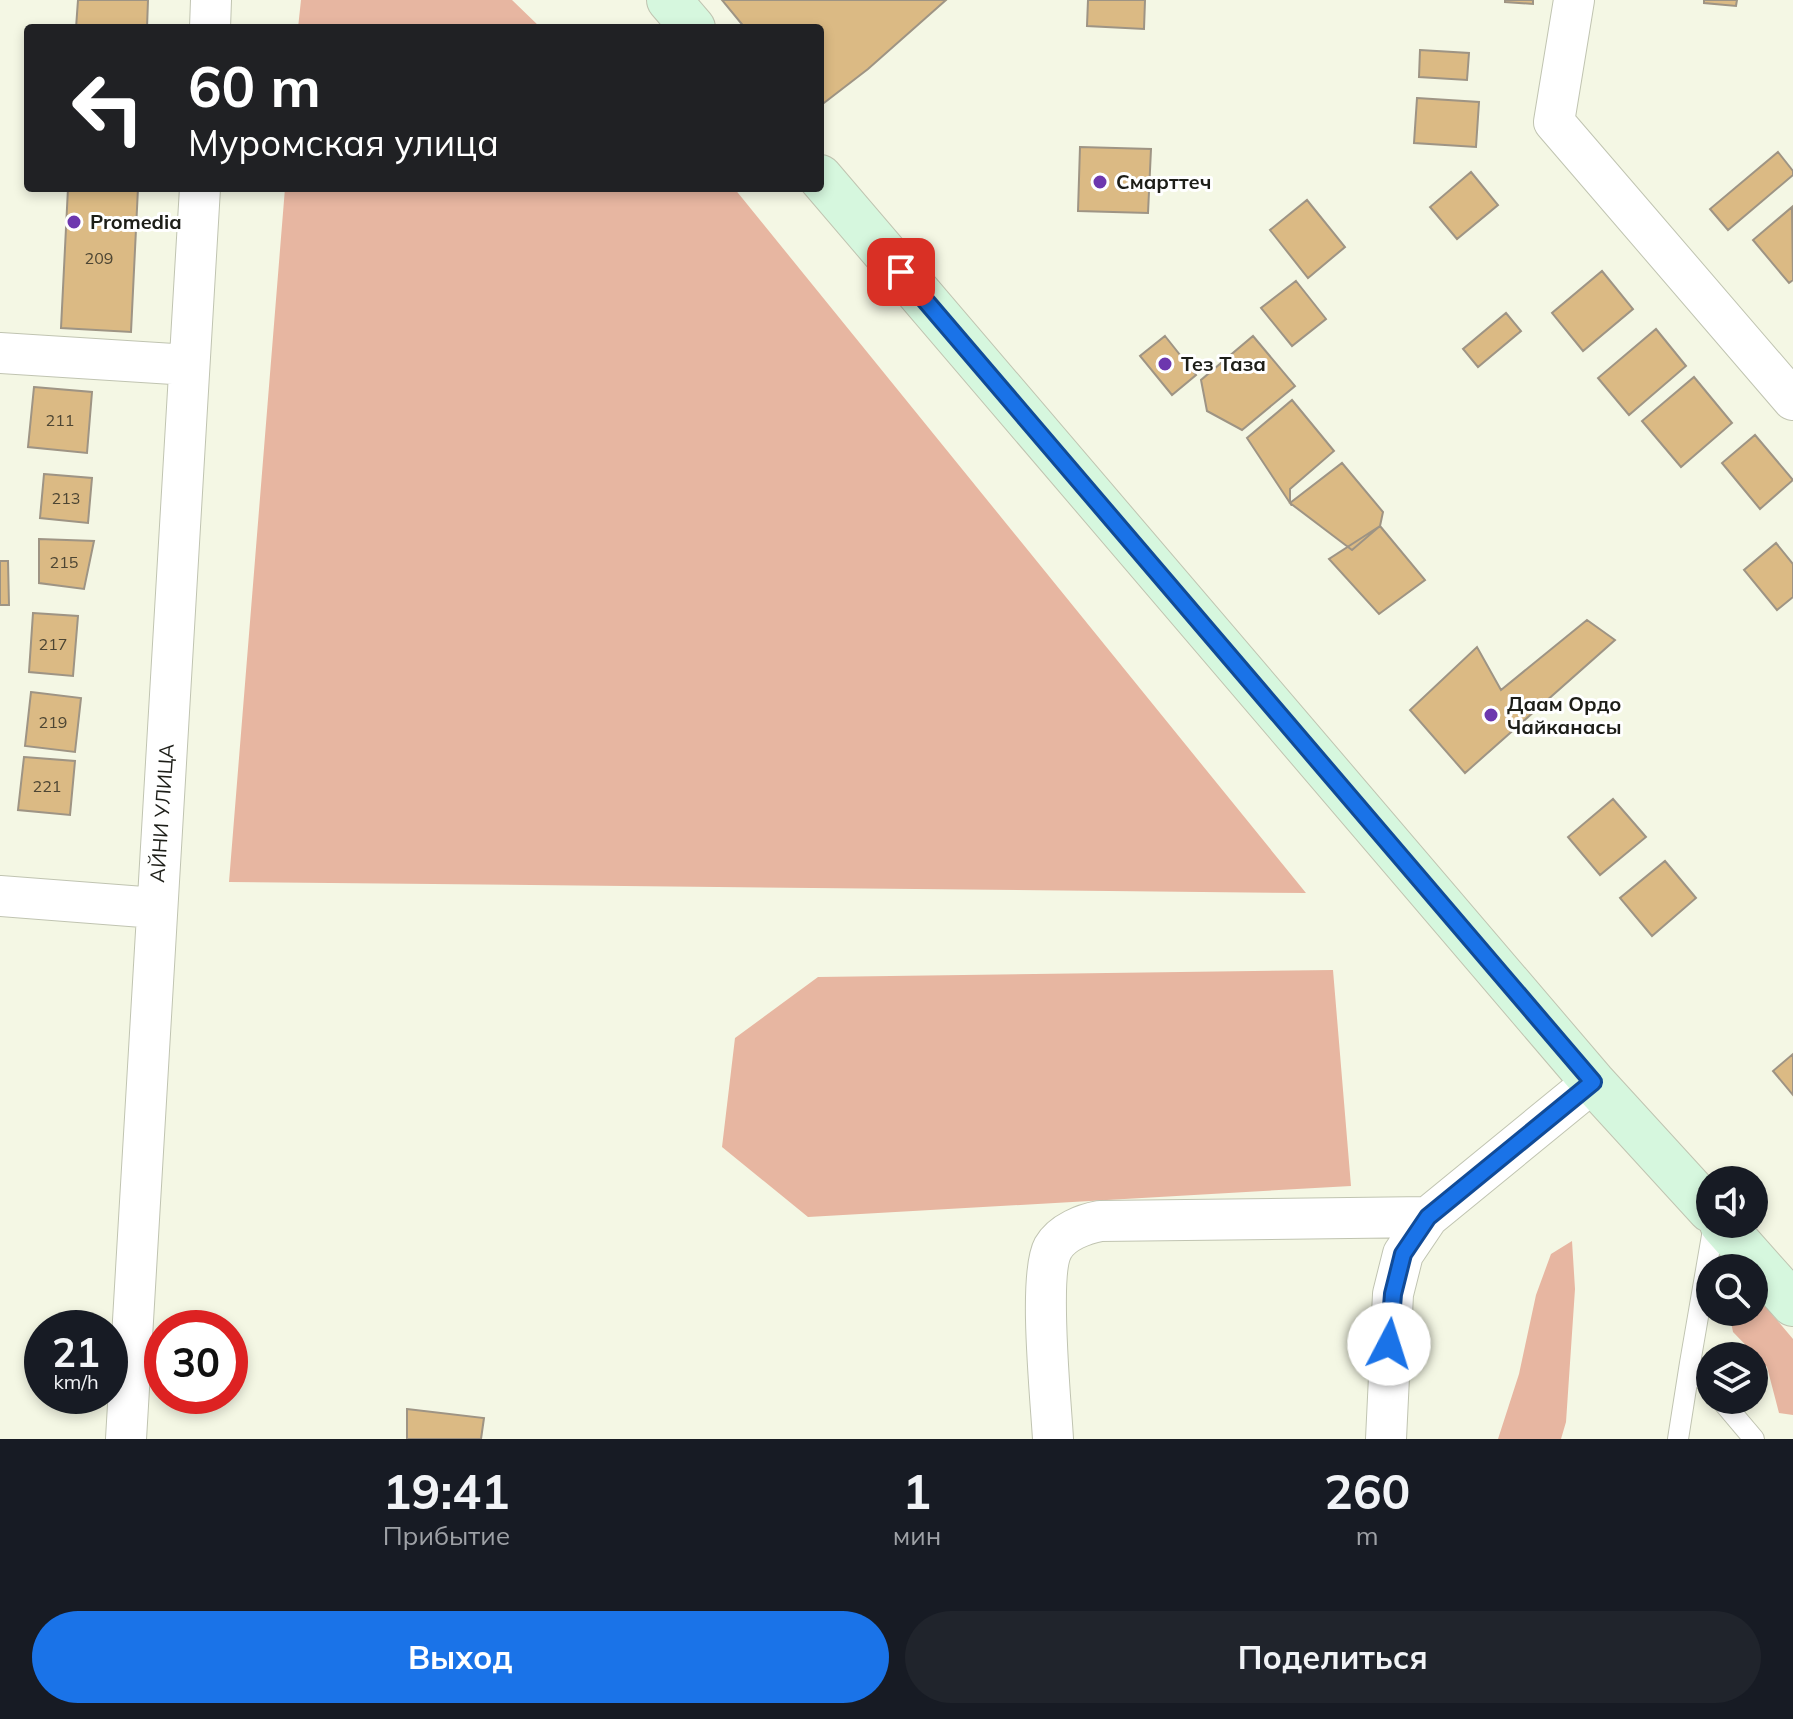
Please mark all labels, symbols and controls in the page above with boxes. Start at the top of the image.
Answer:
text: 60 m [188,51,321,121]
icon: left [56,56,160,160]
text: Муромская улица [188,120,499,165]
place label: Смарттеч [1116,169,1211,194]
marker: Смарттеч [1091,173,1109,191]
place label: Promedia [90,209,182,234]
marker: Promedia [65,213,83,231]
pin [867,238,935,306]
house number: 209 [85,248,113,268]
icon: arrive [879,250,923,294]
place label: Тез Таза [1181,351,1266,376]
marker: Тез Таза [1156,355,1174,373]
house number: 211 [46,410,74,430]
house number: 213 [52,488,80,508]
house number: 215 [50,552,78,572]
house number: 217 [39,634,67,654]
place label: Даам Ордо Чайканасы [1507,691,1621,739]
marker: Даам Ордо Чайканасы [1482,706,1500,724]
house number: 219 [39,712,67,732]
street label: АЙНИ УЛИЦА [144,742,179,883]
house number: 221 [33,776,61,796]
map controls [1696,1166,1768,1414]
button: sound [1696,1166,1768,1238]
button: search [1696,1254,1768,1326]
position arrow [1347,1302,1431,1386]
speed limit sign: 30 [144,1310,248,1414]
text: 21 [52,1327,100,1377]
button: layers [1696,1342,1768,1414]
text: km/h [53,1369,99,1394]
text: 19:41 [383,1461,510,1521]
text: 1 [903,1461,931,1521]
text: 260 [1324,1461,1410,1521]
text: Прибытие [383,1519,510,1552]
text: мин [893,1519,941,1552]
text: m [1356,1519,1379,1552]
button: Выход [32,1611,889,1703]
button: Поделиться [905,1611,1761,1703]

